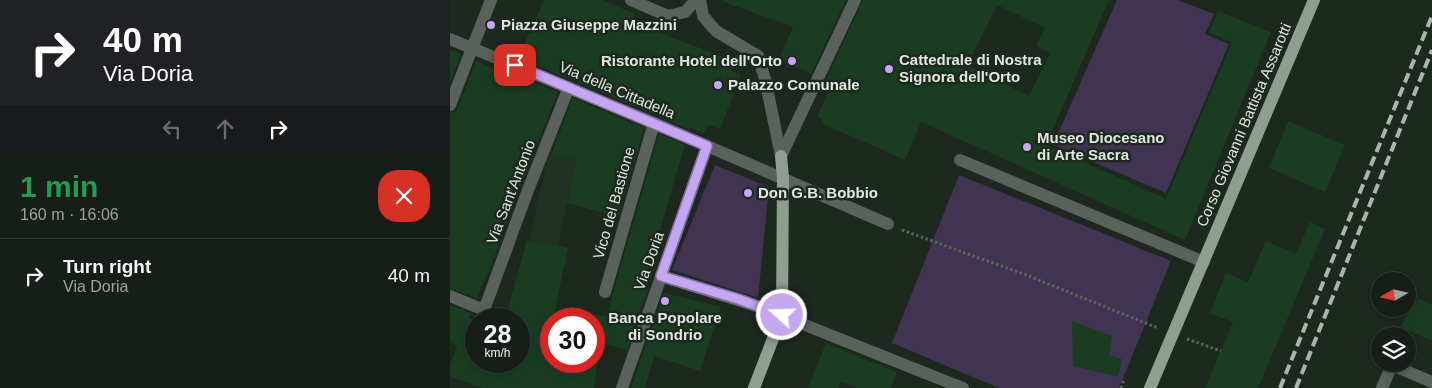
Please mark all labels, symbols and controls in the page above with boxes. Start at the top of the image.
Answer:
place label: Piazza Giuseppe Mazzini [501,16,677,33]
marker: Piazza Giuseppe Mazzini [485,19,497,31]
icon: right [20,20,85,85]
text: 40 m [103,20,183,59]
street label: Corso Giovanni Battista Assarotti [1193,21,1294,229]
pin [494,44,536,86]
icon: arrive [501,51,529,79]
place label: Cattedrale di Nostra Signora dell'Orto [899,51,1042,85]
place label: Ristorante Hotel dell'Orto [601,52,782,69]
marker: Ristorante Hotel dell'Orto [786,55,798,67]
street label: Via della Cittadella [557,57,678,122]
text: Via Doria [103,61,193,86]
marker: Cattedrale di Nostra Signora dell'Orto [883,63,895,75]
place label: Palazzo Comunale [728,76,860,93]
marker: Palazzo Comunale [712,79,724,91]
icon: left [158,115,186,143]
icon: ahead [211,115,239,143]
icon: right [264,115,292,143]
place label: Museo Diocesano di Arte Sacra [1037,129,1165,163]
street label: Via Sant'Antonio [483,137,538,246]
marker: Museo Diocesano di Arte Sacra [1021,141,1033,153]
street label: Vico del Bastione [589,145,638,261]
text: 1 min [20,170,98,203]
button: close [378,170,430,222]
place label: Don G.B. Bobbio [758,184,878,201]
marker: Don G.B. Bobbio [742,187,754,199]
text: 160 m · 16:06 [20,206,119,223]
street label: Via Doria [630,228,667,293]
text: Turn right [63,256,151,277]
icon: right [20,262,48,290]
text: 40 m [388,265,430,286]
north arrow [1371,272,1416,318]
map controls [1371,272,1416,372]
text: Via Doria [63,278,129,295]
position arrow [755,288,807,340]
marker: Banca Popolare di Sondrio [659,295,671,307]
speed limit sign: 30 [540,308,605,373]
place label: Banca Popolare di Sondrio [608,309,722,343]
text: 28 [484,320,511,348]
button: layers [1371,327,1416,372]
text: km/h [484,346,511,360]

